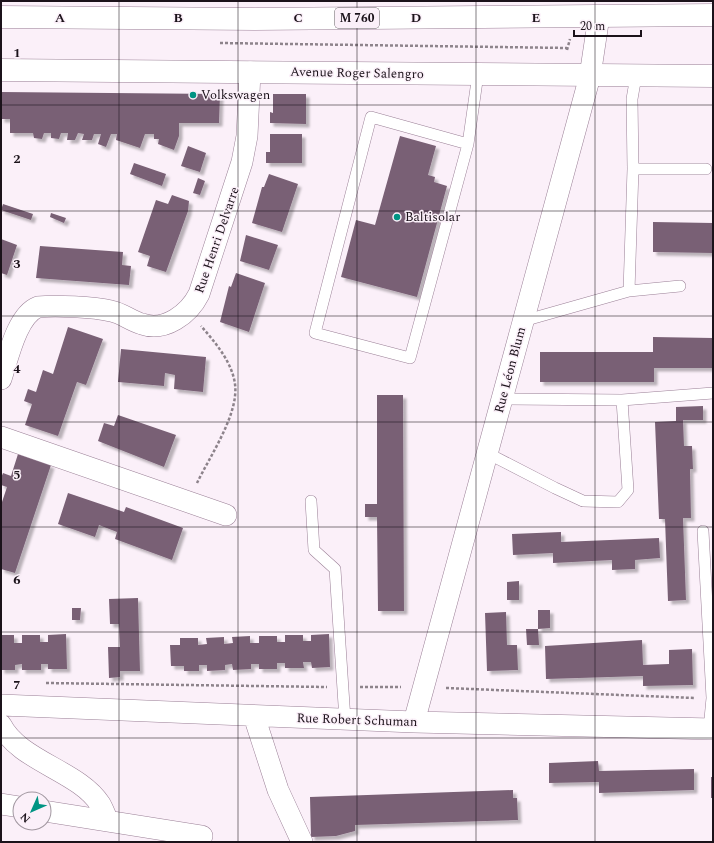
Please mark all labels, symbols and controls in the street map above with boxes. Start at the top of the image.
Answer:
text: A [55,8,65,28]
text: B [173,8,183,28]
text: C [293,8,303,28]
road number: M 760 [335,8,379,28]
text: D [411,8,421,28]
text: E [532,8,541,28]
scale bar [574,12,641,38]
text: 20 m [580,17,605,36]
text: 1 [13,43,21,63]
street label: Avenue Roger Salengro [290,62,424,84]
place label: Volkswagen [201,85,271,105]
marker: Volkswagen [188,90,198,100]
text: 2 [13,149,21,169]
street label: Rue Henri Delvarre [189,184,245,296]
place label: Baltisolar [405,207,460,227]
marker: Baltisolar [392,212,402,222]
text: 3 [13,254,21,274]
street label: Rue Léon Blum [489,325,531,415]
text: 4 [13,359,21,379]
text: 5 [13,465,21,485]
text: 6 [13,570,21,590]
text: 7 [13,675,21,695]
street label: Rue Robert Schuman [296,708,418,732]
north arrow [12,791,52,831]
text: N [16,809,34,827]

